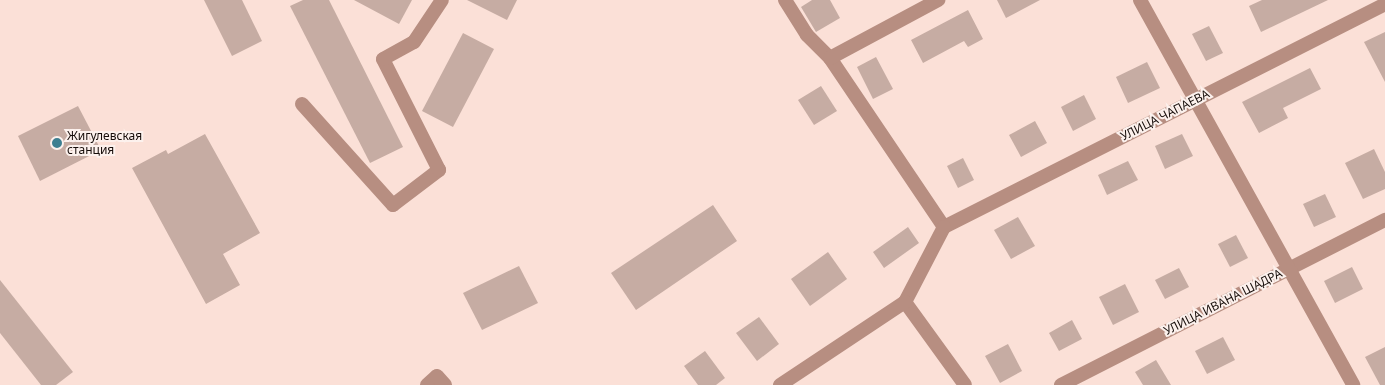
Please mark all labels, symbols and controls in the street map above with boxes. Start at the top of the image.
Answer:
street label: УЛИЦА ЧАПАЕВА [1118,86,1212,144]
place label: Жигулевская станция [67,129,142,157]
marker: Жигулевская станция [51,137,63,149]
street label: УЛИЦА ИВАНА ШАДРА [1161,266,1285,338]

